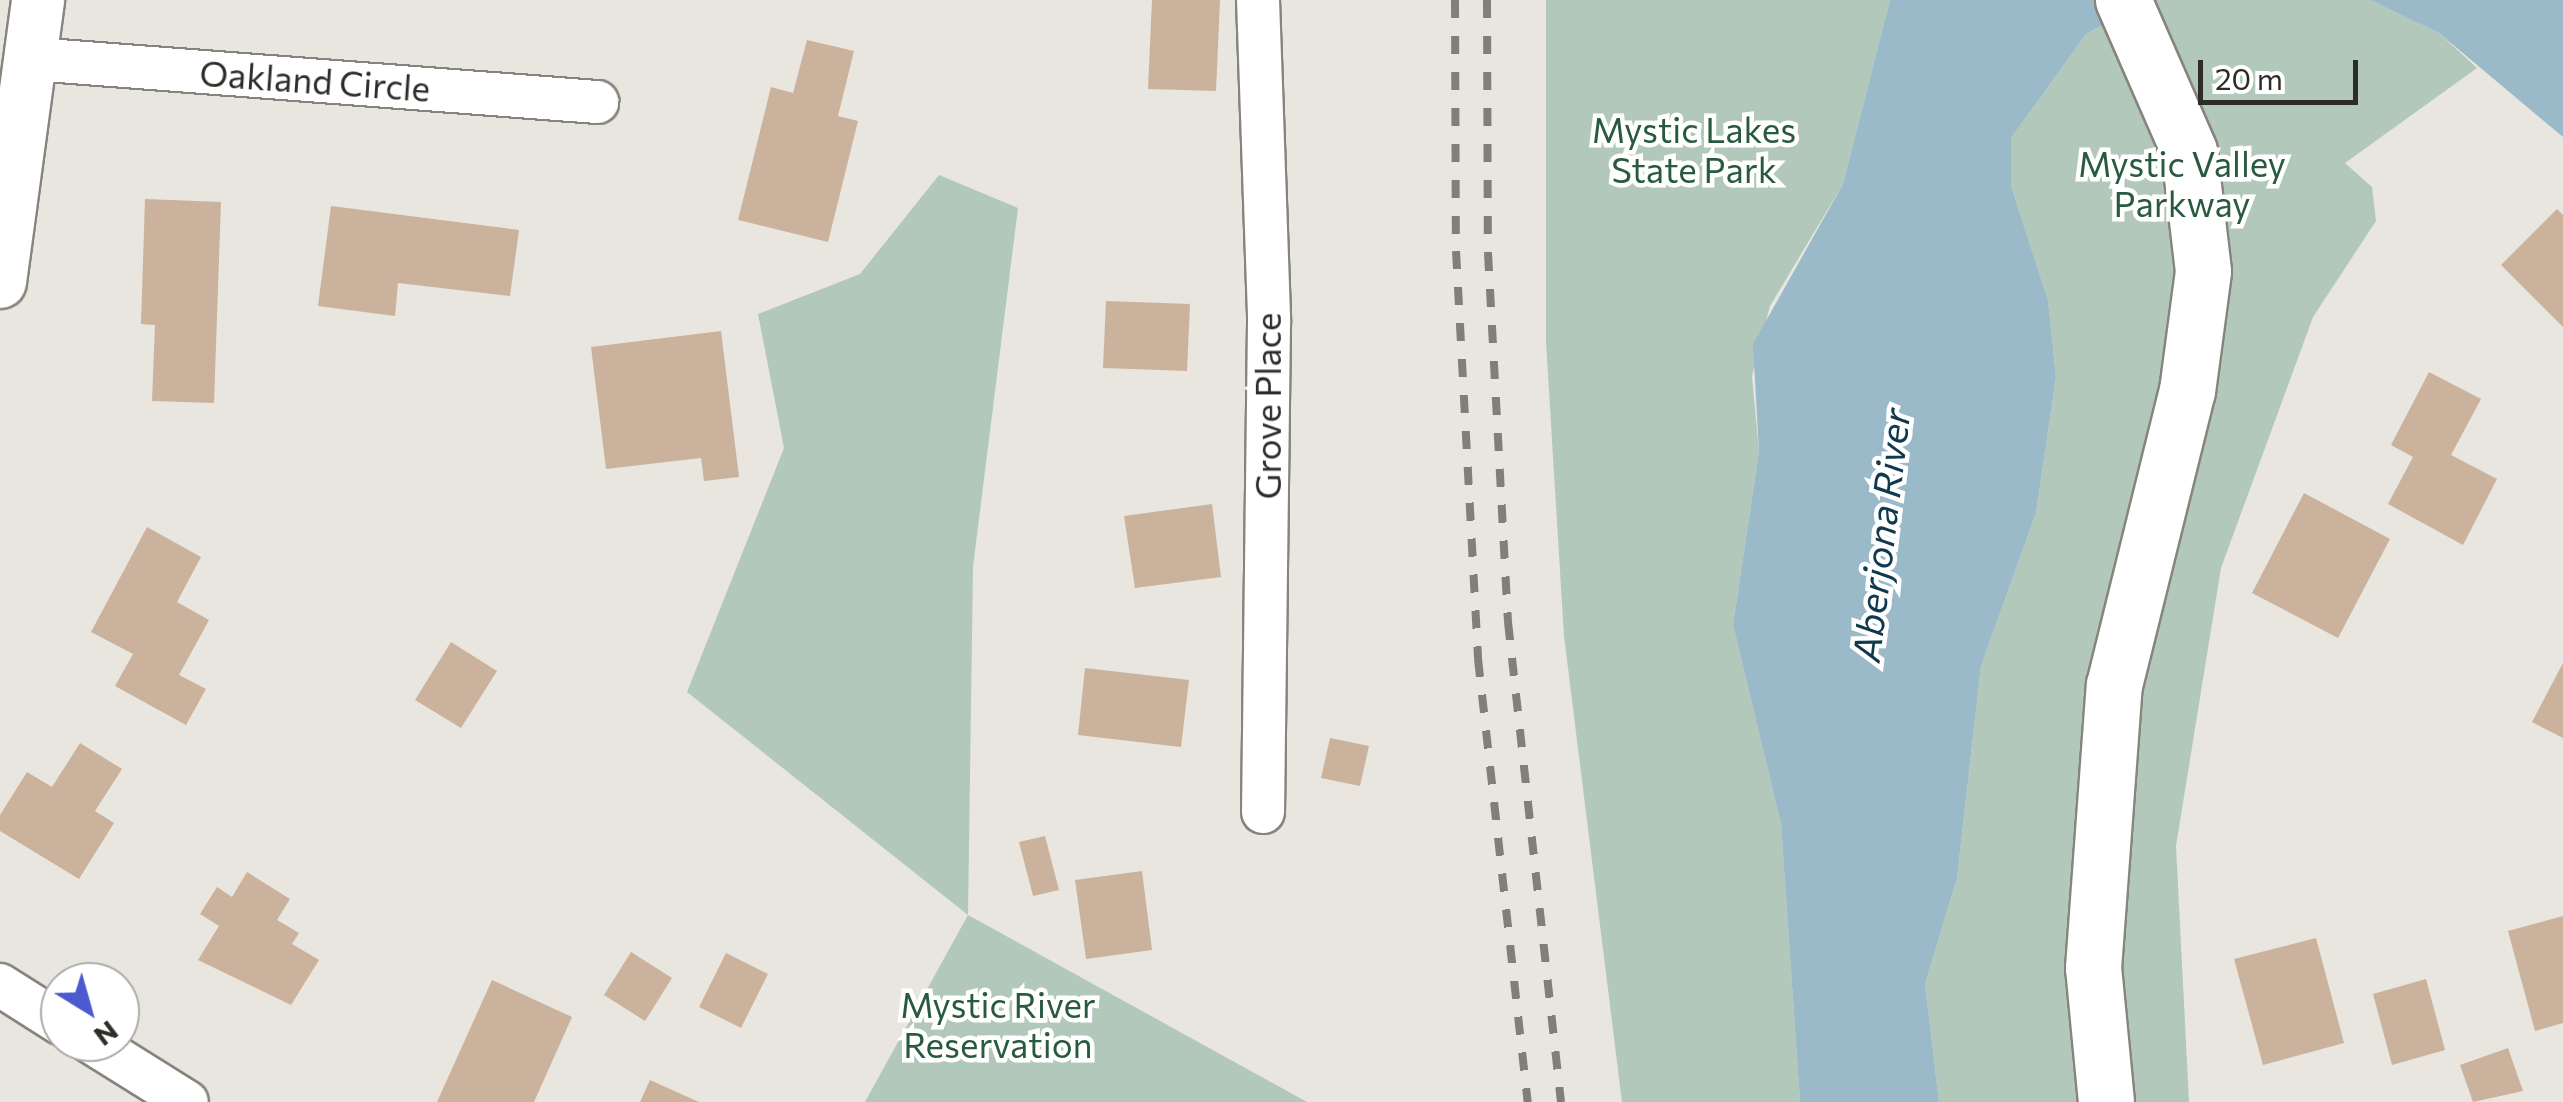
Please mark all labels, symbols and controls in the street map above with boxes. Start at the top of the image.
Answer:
scale bar [2203,40,2363,102]
street label: Oakland Circle [198,51,432,109]
text: 20 m [2215,59,2283,96]
park label: Mystic Lakes State Park [1592,108,1796,190]
park label: Mystic Valley Parkway [2078,142,2286,224]
street label: Grove Place [1246,313,1288,499]
water label: Aberjona River [1842,406,1918,664]
north arrow [40,962,140,1062]
park label: Mystic River Reservation [900,983,1096,1065]
text: N [88,1014,125,1054]

